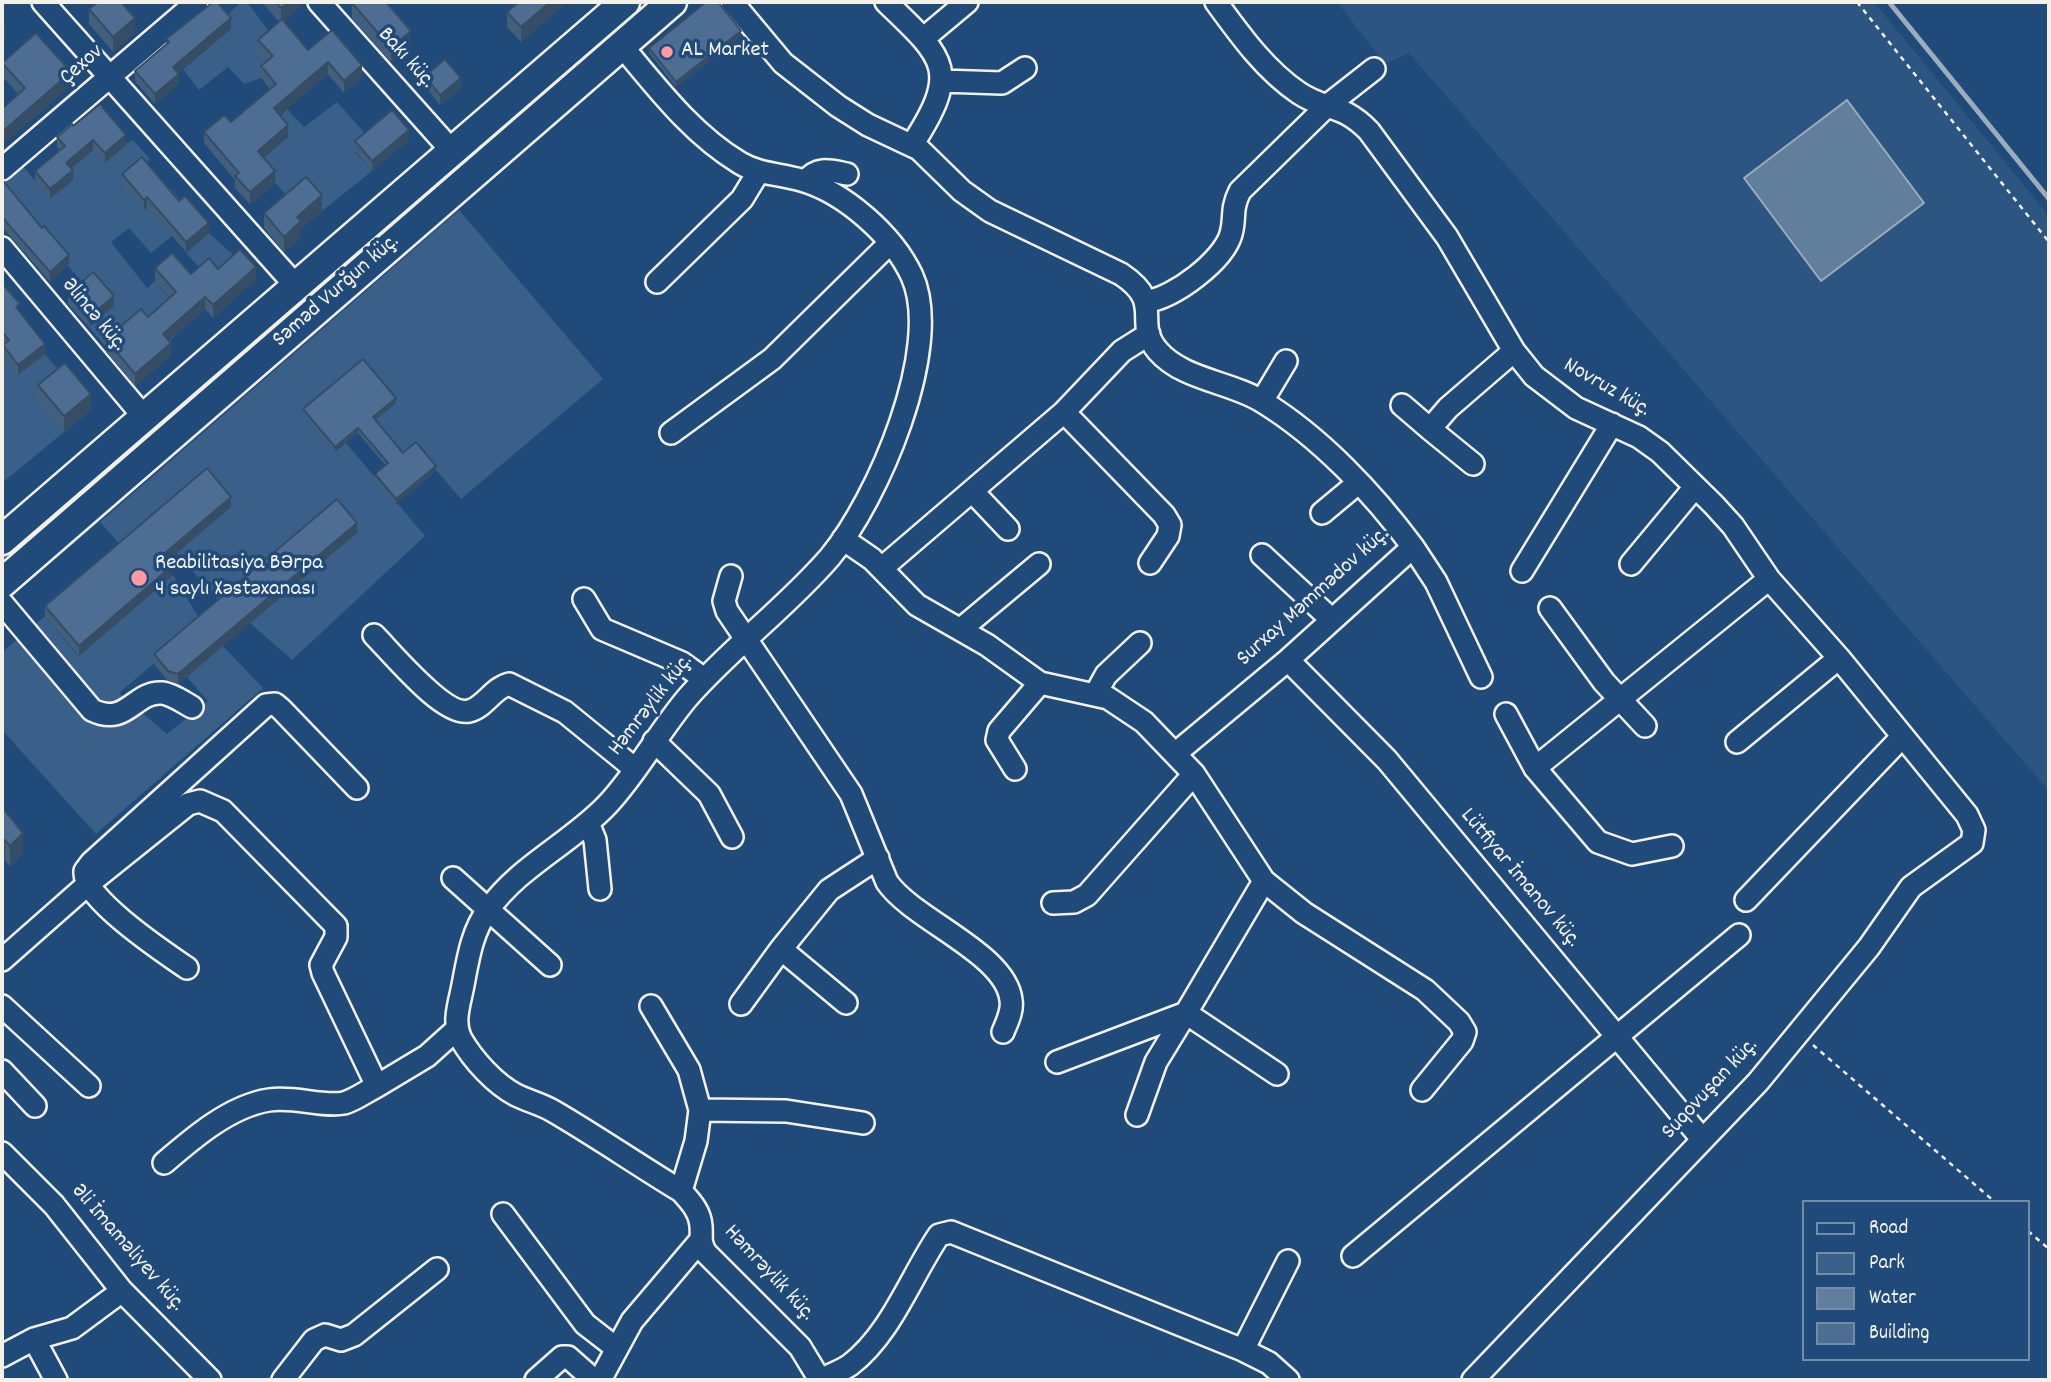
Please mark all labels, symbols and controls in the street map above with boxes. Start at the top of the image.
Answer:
street label: Bakı küç. [370,23,440,95]
place label: AL Market [681,38,769,66]
street label: Çexov [55,39,111,93]
marker: AL Market [659,44,675,60]
street label: Səməd Vurğun küç. [268,229,406,355]
street label: Əlincə küç. [55,274,131,358]
street label: Novruz küç. [1558,353,1654,425]
street label: Surxay Məmmədov küç. [1232,522,1396,674]
place label: Reabilitasiya Bәrpa 4 saylı Xəstəxanası [155,551,323,605]
marker: Reabilitasiya Bәrpa 4 saylı Xəstəxanası [129,568,149,588]
street label: Həmrəylik küç. [604,650,700,762]
street label: Lütfiyar İmanov küç. [1453,804,1585,954]
street label: Suqovuşan küç. [1657,1033,1765,1147]
street label: Əli İmaməliyev küç. [64,1180,190,1318]
legend [1802,1200,2030,1361]
text: Road [1869,1214,1908,1244]
street label: Həmrəylik küç. [716,1220,820,1328]
text: Park [1869,1249,1905,1279]
text: Water [1869,1284,1916,1314]
text: Building [1869,1319,1929,1349]

